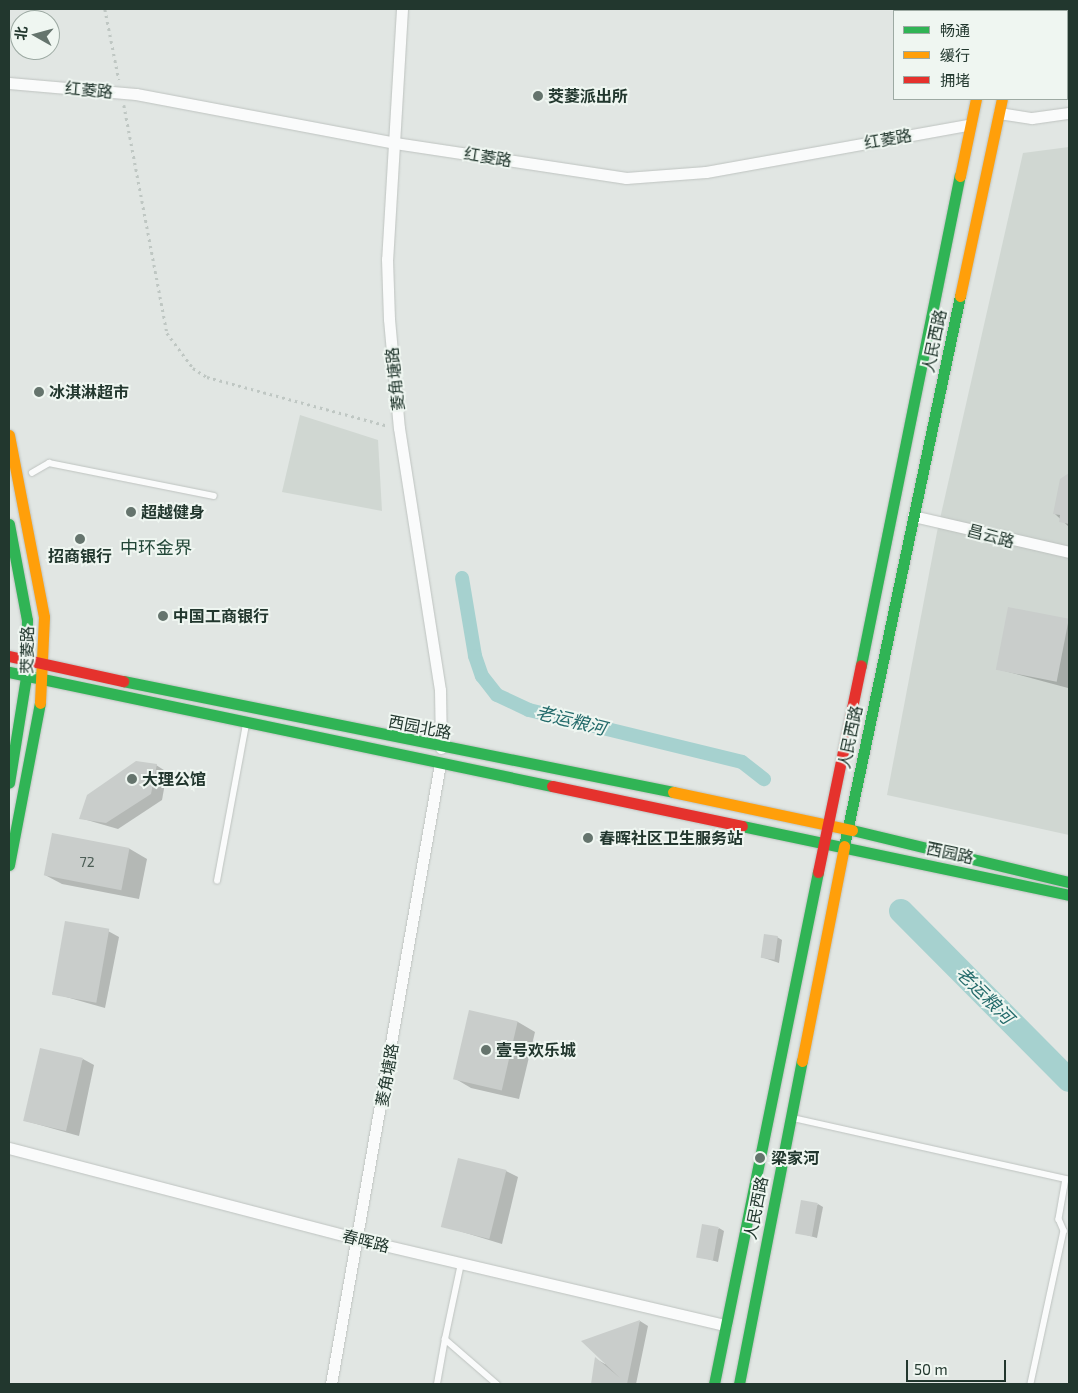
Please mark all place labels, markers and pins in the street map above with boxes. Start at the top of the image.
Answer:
place label: 茭菱派出所 [548,86,628,106]
marker: 茭菱派出所 [532,90,544,102]
place label: 冰淇淋超市 [49,382,129,402]
marker: 冰淇淋超市 [33,386,45,398]
place label: 超越健身 [141,502,205,522]
marker: 超越健身 [125,506,137,518]
marker: 招商银行 [74,533,86,545]
place label: 招商银行 [48,546,112,566]
place label: 中国工商银行 [173,606,269,626]
marker: 中国工商银行 [157,610,169,622]
place label: 大理公馆 [142,769,206,789]
marker: 大理公馆 [126,773,138,785]
place label: 春晖社区卫生服务站 [599,828,743,848]
marker: 春晖社区卫生服务站 [581,831,595,845]
place label: 壹号欢乐城 [496,1040,576,1060]
marker: 壹号欢乐城 [480,1044,492,1056]
place label: 梁家河 [771,1148,819,1168]
marker: 梁家河 [753,1151,767,1165]

